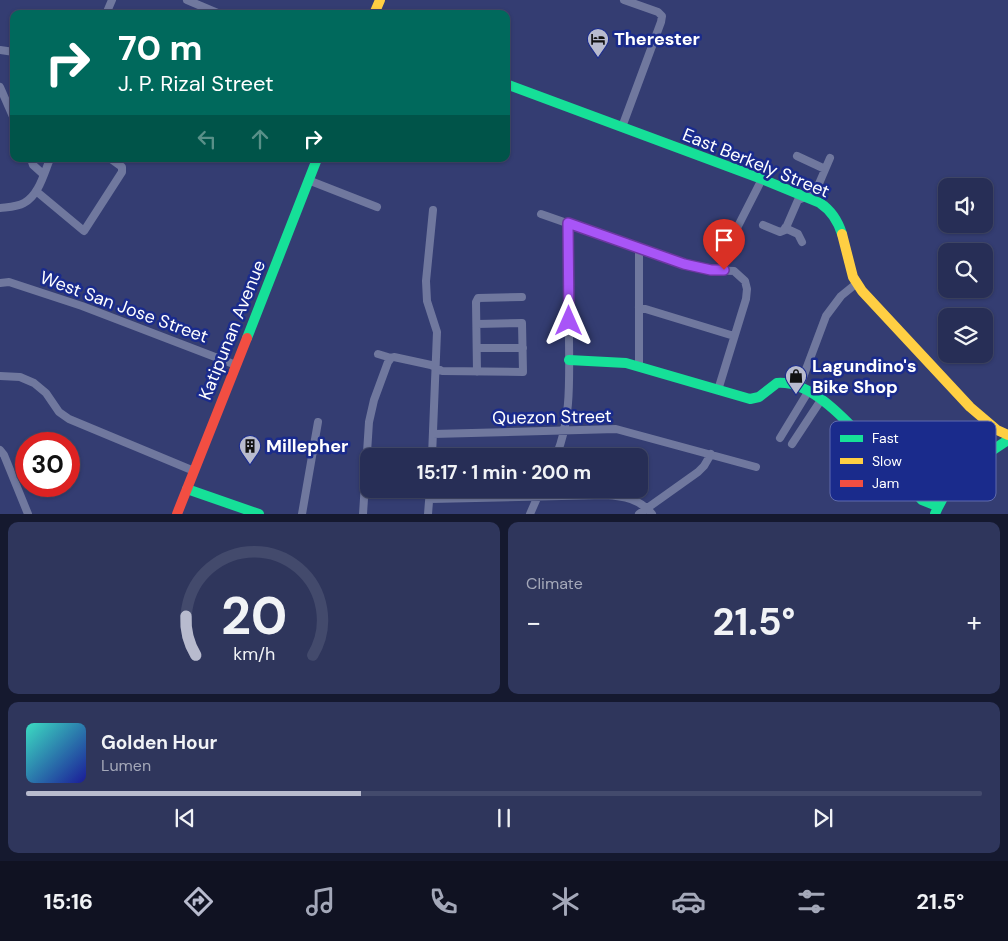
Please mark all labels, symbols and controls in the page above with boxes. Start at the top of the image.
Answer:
text: 70 m [118,25,202,71]
hotel icon: Therester [586,27,610,58]
place label: Therester [614,27,700,51]
icon: right [35,30,100,95]
text: J. P. Rizal Street [118,69,274,98]
street label: East Berkely Street [679,123,833,203]
icon: left [193,125,221,153]
icon: ahead [246,125,274,153]
icon: right [299,125,327,153]
map controls [938,178,993,363]
button: sound [938,178,993,233]
pin [703,219,745,270]
icon: arrive [710,226,738,254]
button: search [938,243,993,298]
street label: Katipunan Avenue [193,256,271,404]
street label: West San Jose Street [37,265,211,349]
position arrow [542,294,594,346]
button: layers [938,308,993,363]
place label: Lagundino's Bike Shop [812,354,917,399]
shop icon: Lagundino's Bike Shop [784,364,808,395]
street label: Quezon Street [492,404,612,430]
legend [830,421,996,501]
text: Fast [872,429,899,447]
speed limit sign: 30 [15,432,80,497]
building icon: Millepher [238,434,262,465]
place label: Millepher [266,434,348,458]
text: Slow [872,452,902,470]
text: 15:17 · 1 min · 200 m [417,460,591,485]
text: Jam [872,474,899,492]
text: Climate [526,573,583,594]
text: 20 [221,582,287,650]
text: 21.5° [713,597,795,647]
text: − [526,604,541,641]
text: + [967,604,982,641]
text: km/h [233,642,275,666]
text: Golden Hour [101,730,217,755]
text: Lumen [101,755,151,776]
icon: previous [171,804,199,832]
icon: pause [490,804,518,832]
icon: next [809,804,837,832]
icon: directions [181,884,216,919]
icon: music [303,884,338,919]
icon: phone [426,884,461,919]
icon: climate [548,884,583,919]
icon: car [671,884,706,919]
icon: filters [794,884,829,919]
text: 15:16 [44,887,93,916]
text: 21.5° [916,887,964,916]

